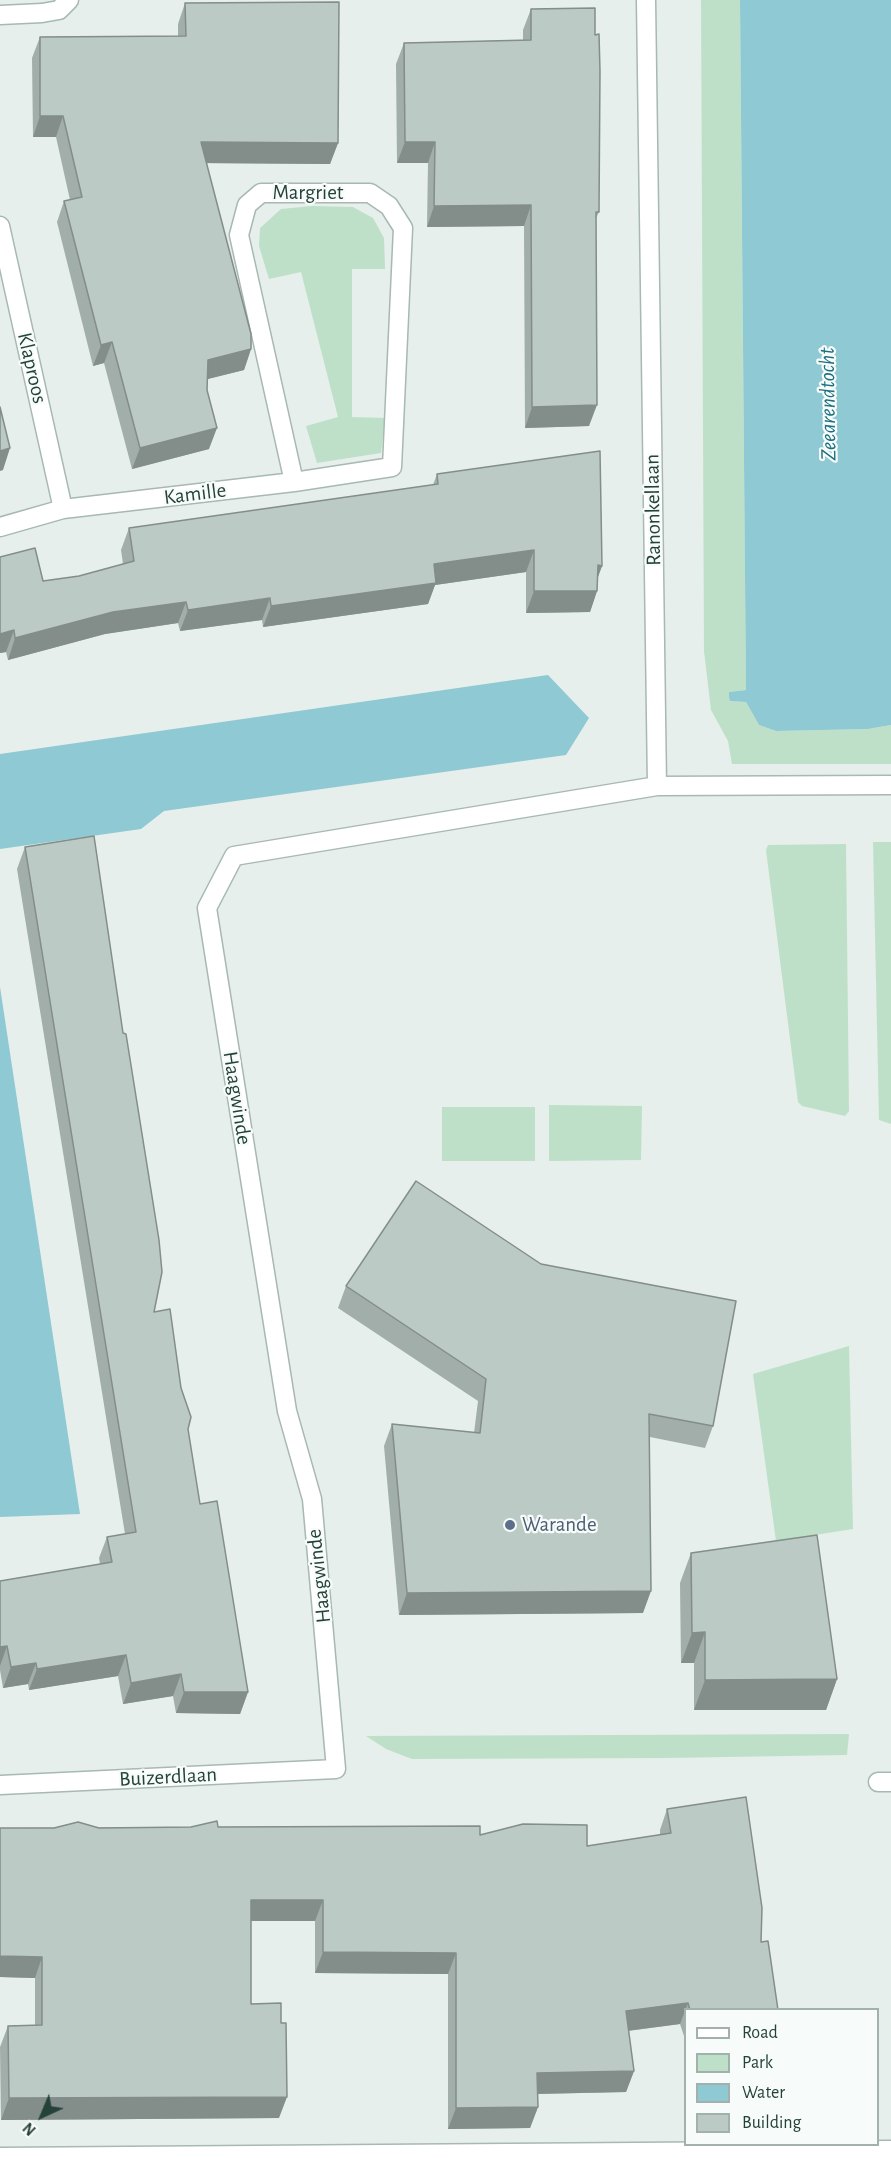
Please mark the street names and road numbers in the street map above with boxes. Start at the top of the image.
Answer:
street label: Margriet [272,180,344,206]
street label: Klaproos [12,330,52,406]
street label: Ranonkellaan [639,454,667,566]
street label: Kamille [162,478,228,510]
street label: Haagwinde [217,1050,257,1146]
street label: Haagwinde [302,1528,336,1624]
street label: Buizerdlaan [118,1762,218,1792]

